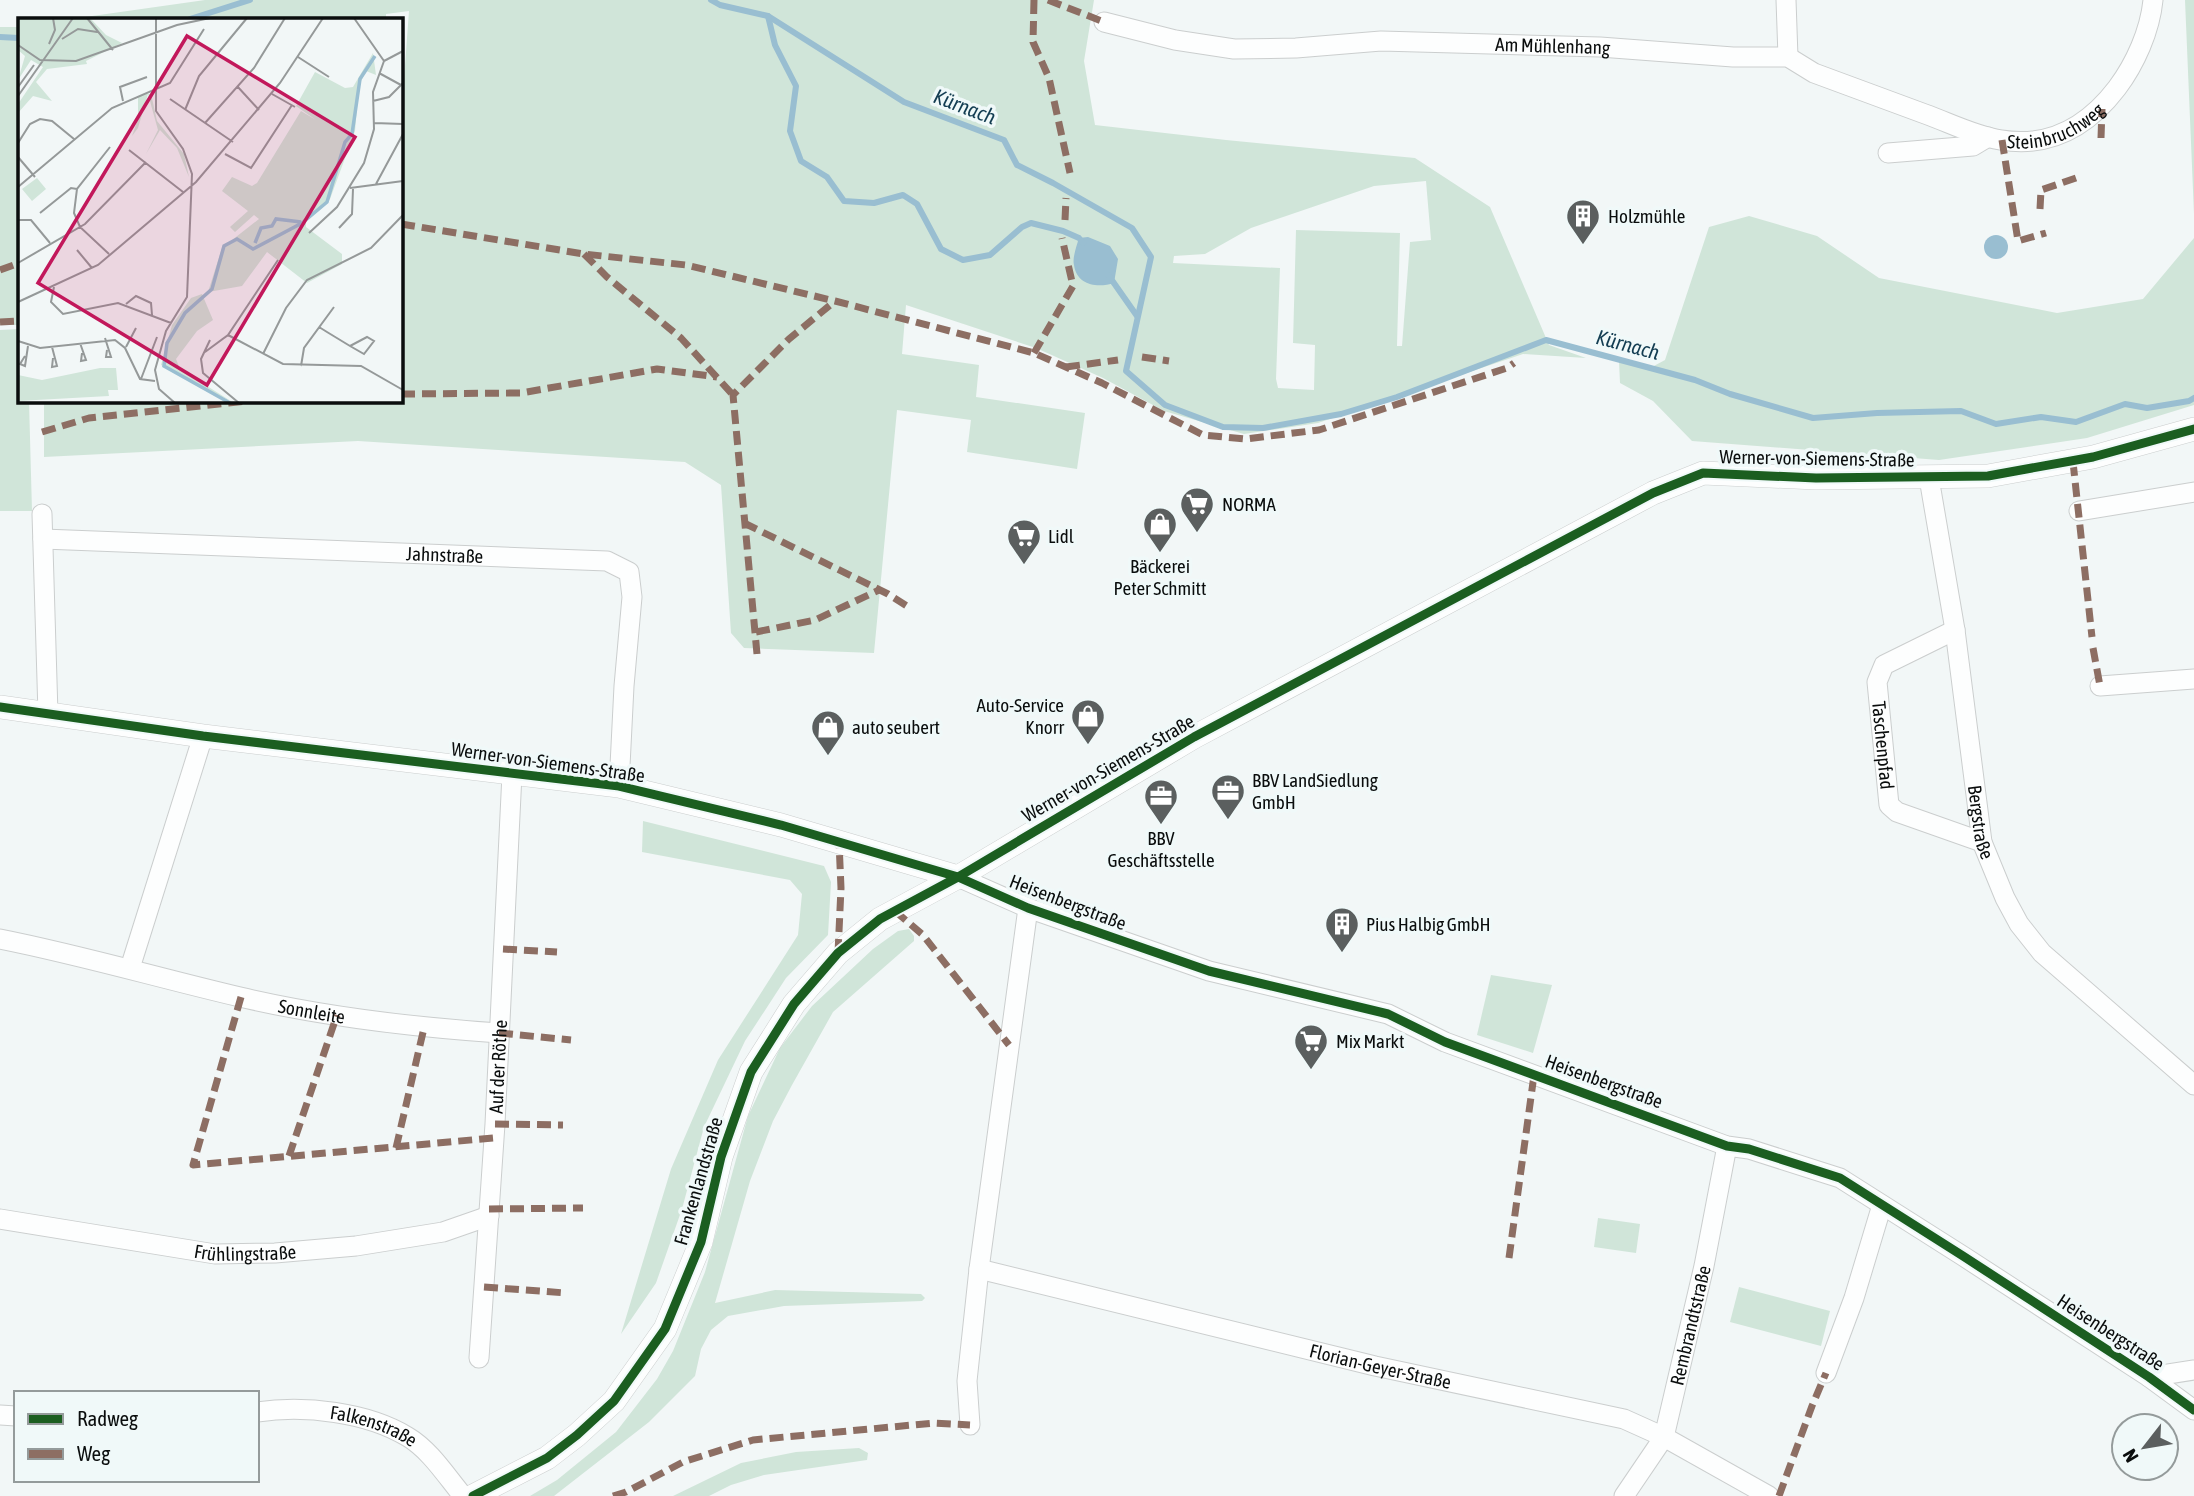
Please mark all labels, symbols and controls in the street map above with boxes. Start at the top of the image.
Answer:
inset map [18,18,402,402]
street label: Am Mühlenhang [1495,33,1612,59]
water label: Kürnach [931,83,999,129]
street label: Steinbruchweg [2006,98,2109,153]
building icon: Holzmühle [1564,197,1602,246]
place label: Holzmühle [1608,205,1685,227]
water label: Kürnach [1594,324,1662,364]
street label: Werner-von-Siemens-Straße [1719,445,1915,471]
supermarket icon: NORMA [1178,485,1216,534]
place label: NORMA [1222,493,1277,515]
shop icon: Bäckerei Peter Schmitt [1141,505,1179,554]
supermarket icon: Lidl [1005,517,1043,566]
place label: Lidl [1048,525,1074,547]
street label: Jahnstraße [406,542,484,567]
place label: Bäckerei Peter Schmitt [1113,555,1207,599]
place label: Auto-Service Knorr [976,694,1064,738]
shop icon: Auto-Service Knorr [1069,697,1107,746]
street label: Taschenpfad [1868,700,1898,790]
shop icon: auto seubert [809,708,847,757]
street label: Werner-von-Siemens-Straße [1018,710,1198,826]
place label: auto seubert [852,716,940,738]
street label: Werner-von-Siemens-Straße [450,738,646,786]
place label: BBV LandSiedlung GmbH [1252,769,1379,813]
office icon: BBV LandSiedlung GmbH [1209,772,1247,821]
office icon: BBV Geschäftsstelle [1142,777,1180,826]
street label: Bergstraße [1964,784,1999,862]
place label: BBV Geschäftsstelle [1107,827,1215,871]
street label: Heisenbergstraße [1007,870,1129,934]
building icon: Pius Halbig GmbH [1323,905,1361,954]
place label: Pius Halbig GmbH [1366,913,1491,935]
street label: Sonnleite [276,995,346,1028]
street label: Auf der Röthe [485,1019,511,1114]
supermarket icon: Mix Markt [1292,1022,1330,1071]
place label: Mix Markt [1336,1030,1404,1052]
street label: Heisenbergstraße [1542,1050,1666,1112]
street label: Frankenlandstraße [669,1114,727,1248]
street label: Frühlingstraße [193,1240,297,1265]
street label: Rembrandtstraße [1665,1263,1715,1387]
street label: Heisenbergstraße [2053,1289,2169,1375]
street label: Florian-Geyer-Straße [1307,1339,1453,1393]
legend [14,1391,259,1482]
street label: Falkenstraße [329,1401,421,1451]
text: Radweg [77,1406,138,1430]
north arrow [2110,1412,2180,1482]
text: Weg [77,1441,110,1465]
text: N [2118,1445,2143,1466]

